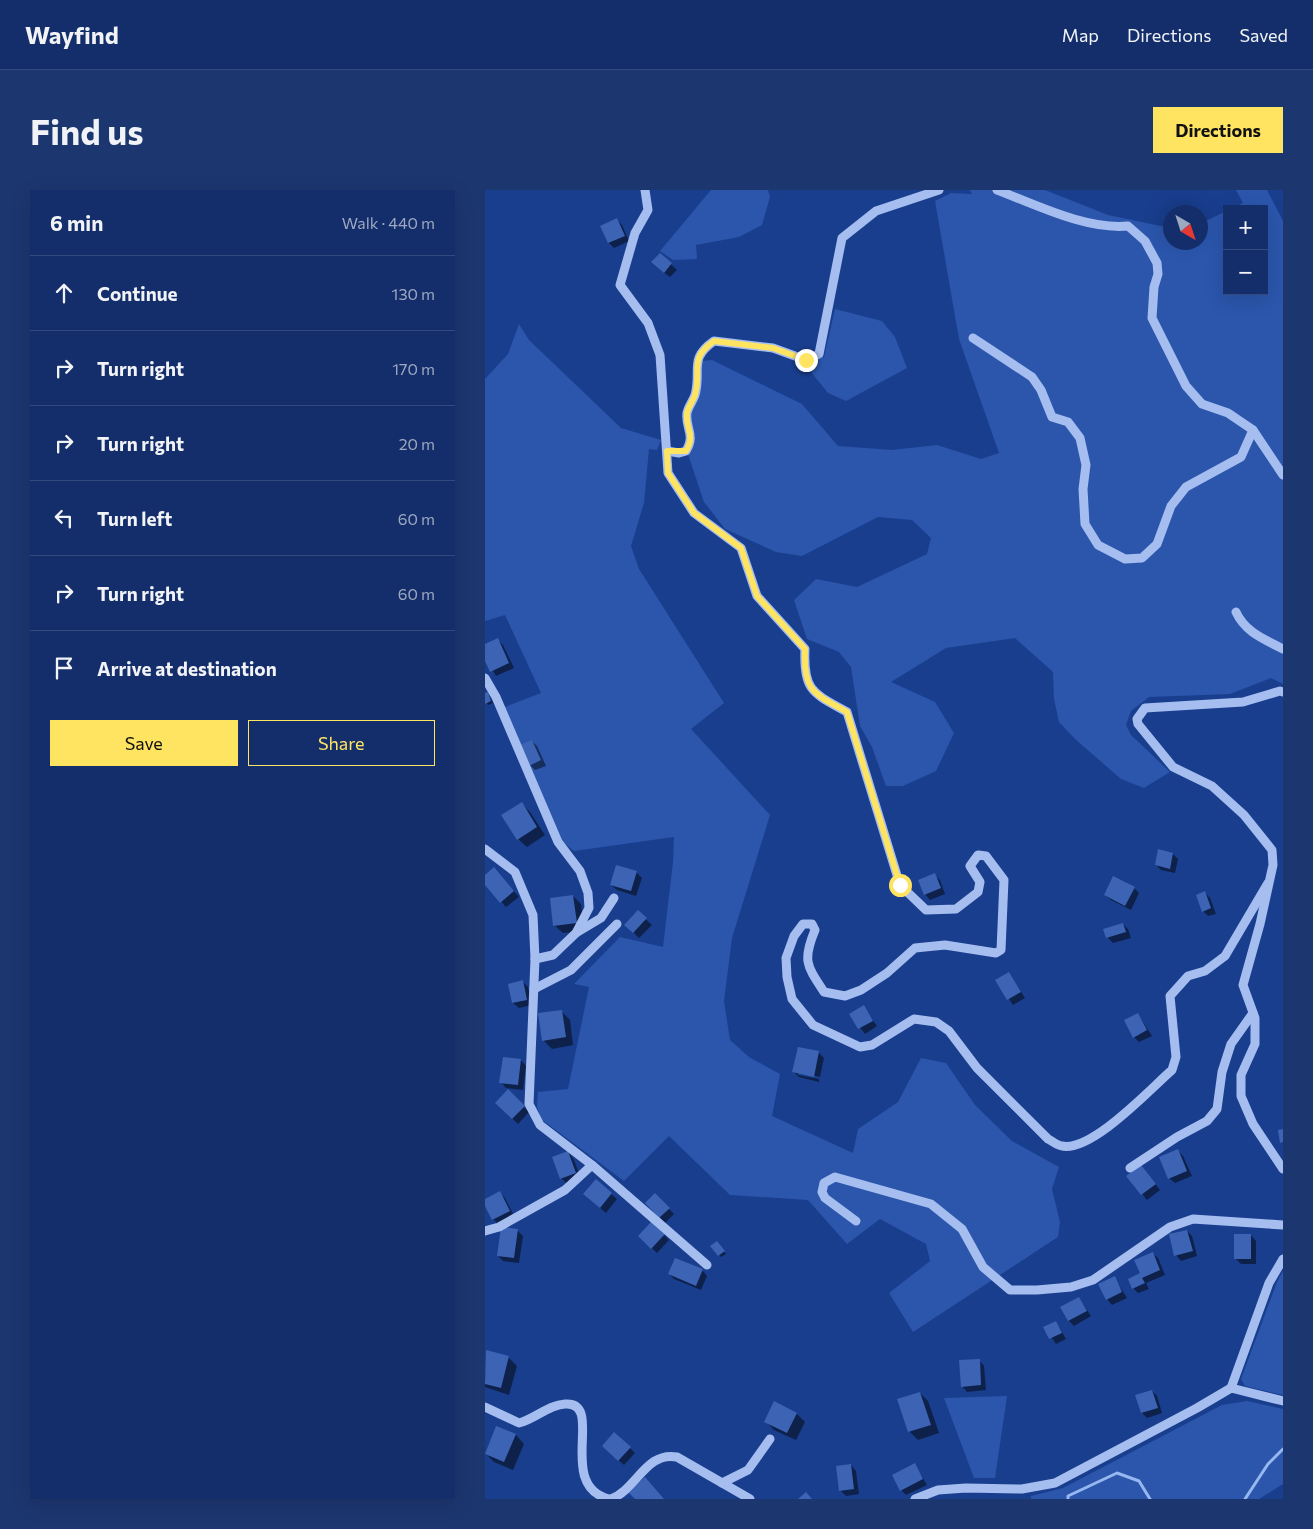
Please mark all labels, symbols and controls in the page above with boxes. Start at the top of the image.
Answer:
text: Wayfind [25,20,119,49]
text: Map [1062,24,1099,46]
text: Directions [1127,24,1211,46]
text: Saved [1239,24,1288,46]
button: Directions [1153,107,1283,153]
text: Find us [30,109,144,152]
north arrow [1163,205,1208,250]
map controls [1223,205,1268,295]
button: + [1223,205,1268,250]
text: 6 min [50,210,103,235]
text: Walk · 440 m [342,213,435,232]
button: − [1223,250,1268,295]
icon: ahead [50,279,78,307]
text: Continue [97,282,177,305]
text: 130 m [392,284,435,303]
route end [795,349,818,372]
icon: right [50,354,78,382]
text: Turn right [97,357,184,380]
text: 170 m [392,359,435,378]
icon: right [50,429,78,457]
text: Turn right [97,432,184,455]
text: 20 m [399,434,435,453]
icon: left [50,504,78,532]
text: Turn left [97,507,172,530]
text: 60 m [398,509,435,528]
icon: right [50,579,78,607]
text: Turn right [97,582,184,605]
text: 60 m [398,584,435,603]
icon: arrive [50,654,78,682]
text: Arrive at destination [97,657,277,680]
button: Save [50,720,238,766]
button: Share [248,720,435,766]
route start [889,874,912,897]

